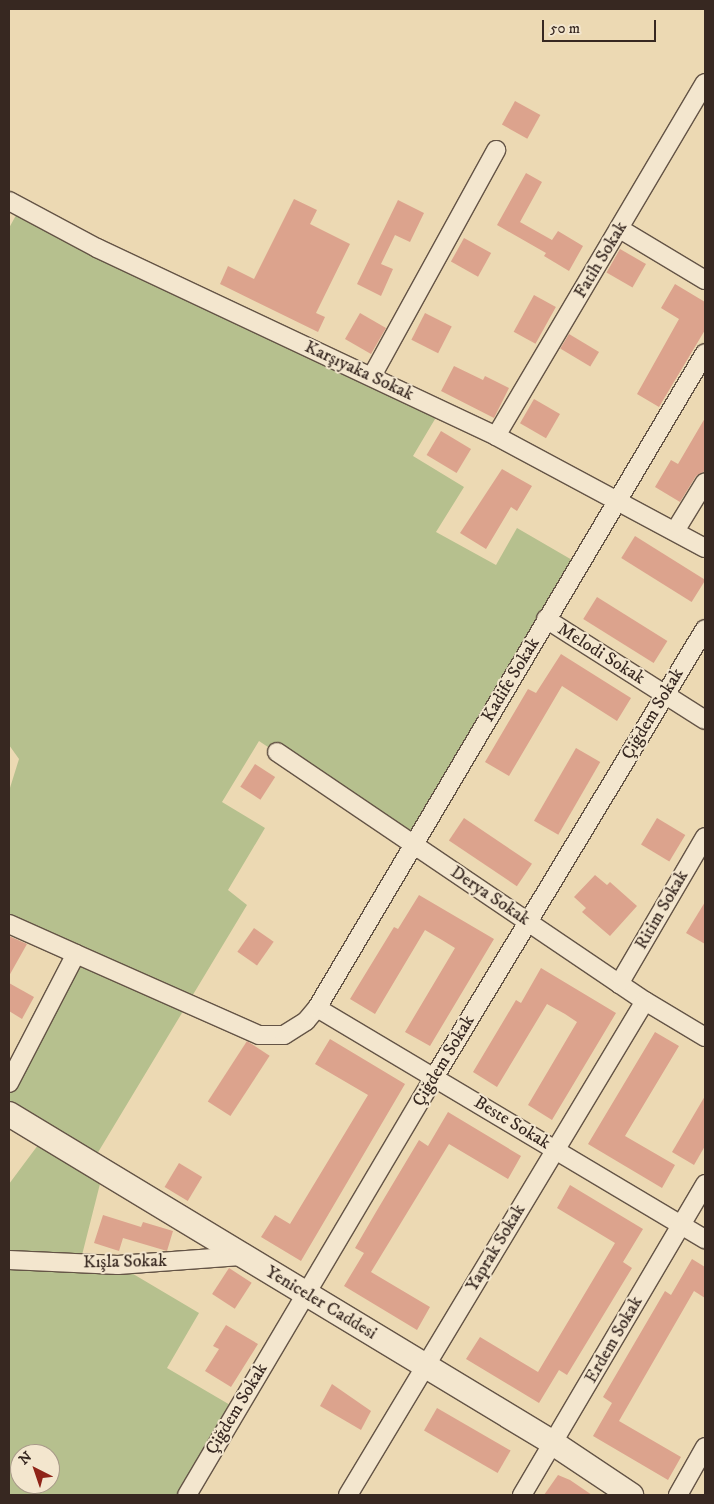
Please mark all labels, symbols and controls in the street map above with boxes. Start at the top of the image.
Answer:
scale bar [544,10,658,42]
text: 50 m [550,19,580,38]
street label: Fatih Sokak [570,218,632,302]
street label: Karşıyaka Sokak [301,336,417,406]
street label: Melodi Sokak [553,619,649,689]
street label: Kadife Sokak [477,634,545,726]
street label: Çiğdem Sokak [617,664,689,764]
street label: Derya Sokak [446,862,534,930]
street label: Ritim Sokak [631,867,693,953]
street label: Çiğdem Sokak [408,1011,480,1111]
street label: Beste Sokak [470,1092,554,1154]
street label: Yaprak Sokak [462,1201,530,1295]
street label: Kışla Sokak [83,1250,167,1274]
street label: Yeniceler Caddesi [261,1261,381,1345]
street label: Erdem Sokak [580,1293,648,1387]
street label: Çiğdem Sokak [201,1359,273,1459]
north arrow [10,1444,60,1494]
text: N [16,1448,36,1469]

